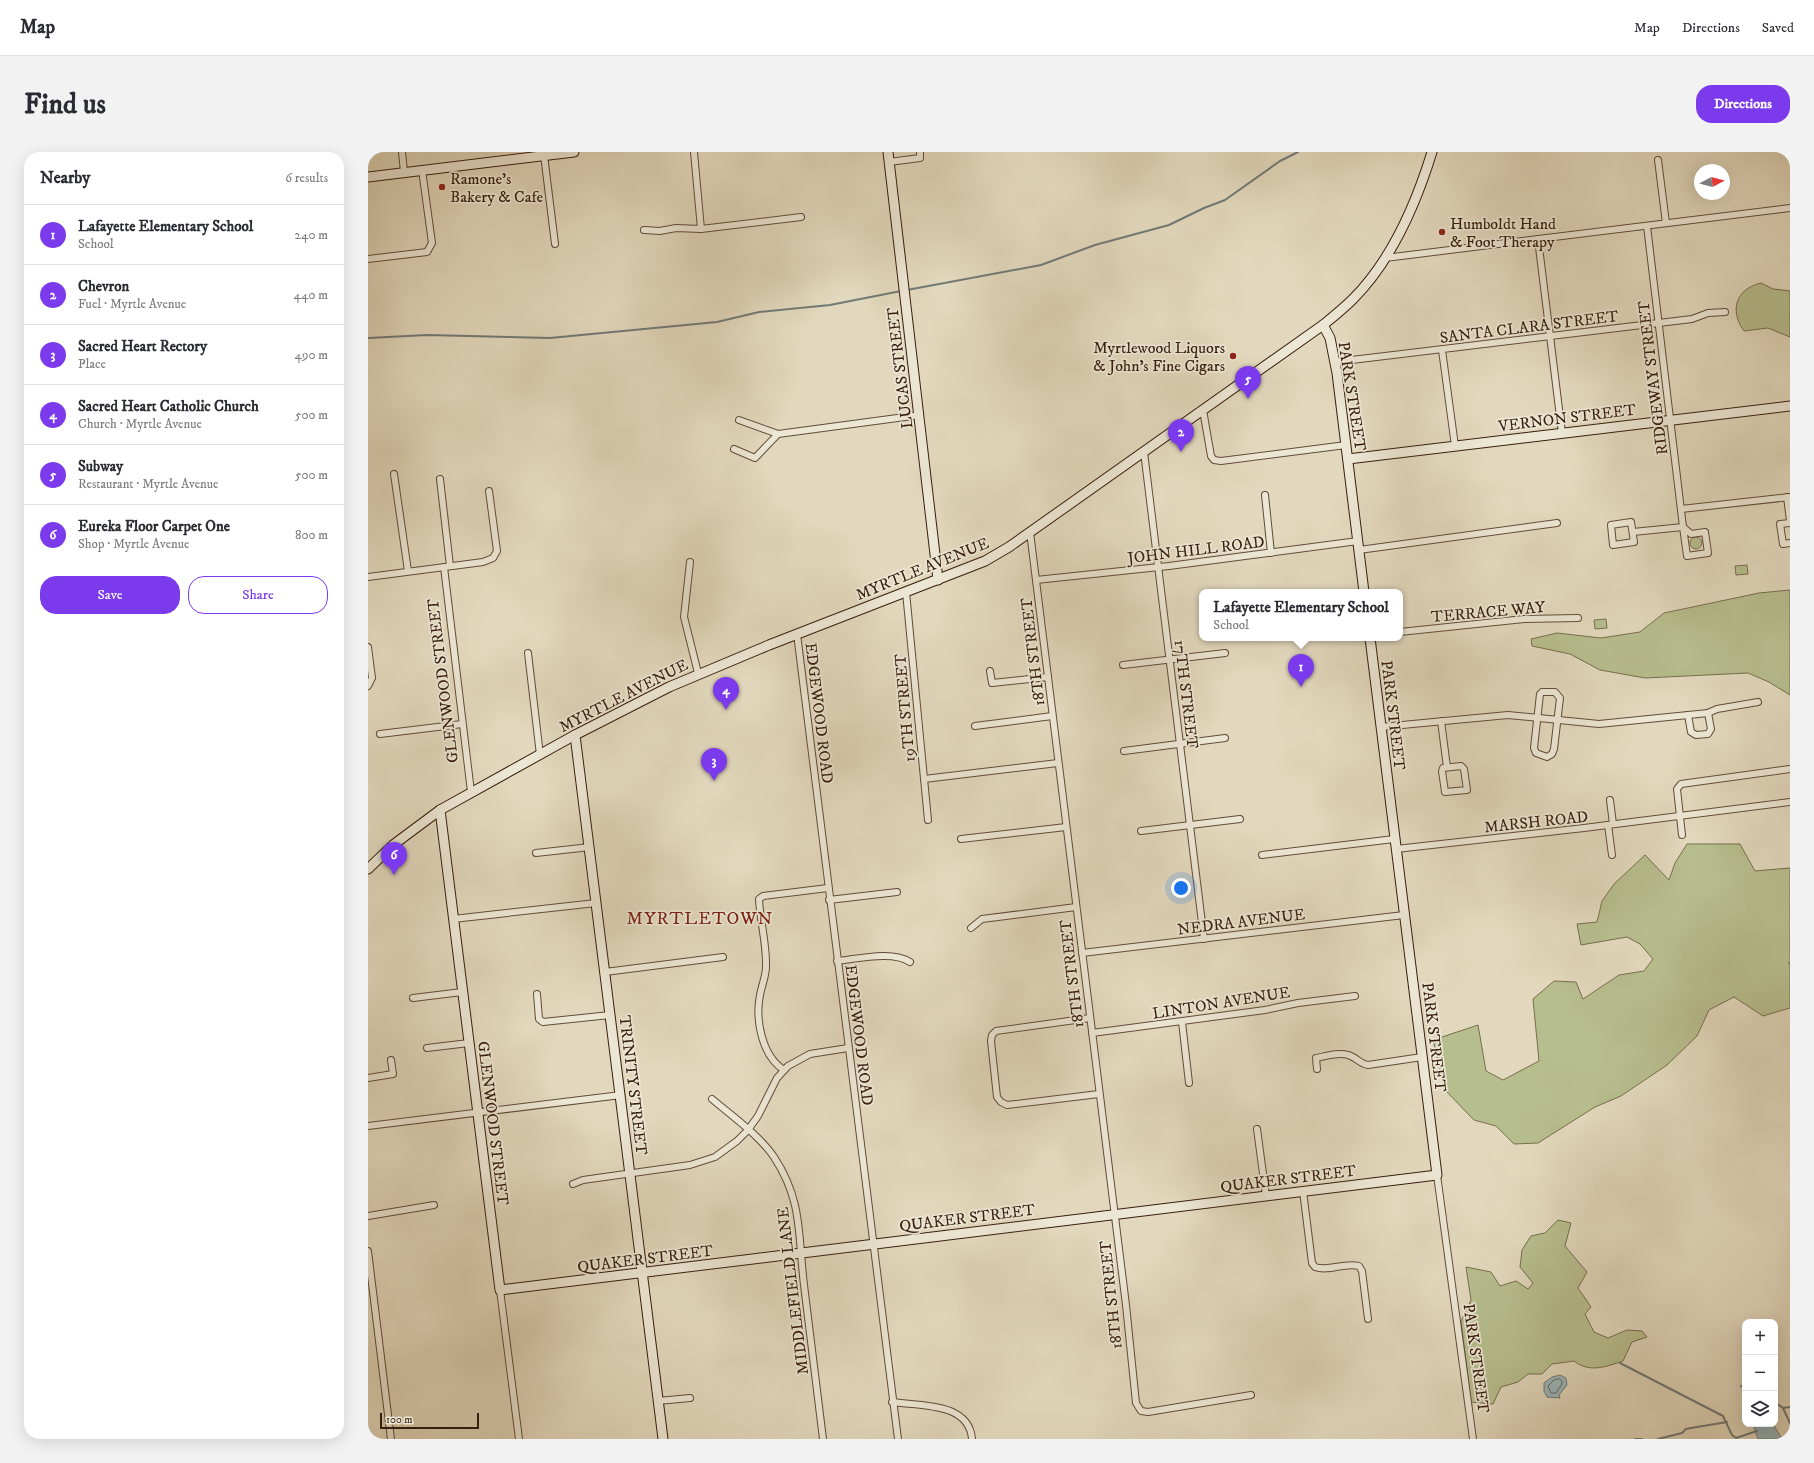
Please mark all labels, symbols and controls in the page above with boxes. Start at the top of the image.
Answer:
text: Map [20,16,55,39]
text: Map [1634,19,1660,37]
text: Directions [1682,19,1740,37]
text: Saved [1762,19,1794,37]
button: Directions [1696,85,1790,123]
text: Find us [24,87,106,122]
north arrow [1694,164,1730,200]
text: Nearby [40,167,90,189]
place label: Ramone's Bakery & Cafe [450,169,544,207]
text: 6 results [285,170,328,186]
marker: Ramone's Bakery & Cafe [437,182,447,192]
place label: Humboldt Hand & Foot Therapy [1450,214,1556,252]
text: Lafayette Elementary School [78,217,253,236]
text: 1 [51,227,55,243]
text: 240 m [295,227,328,243]
marker: Humboldt Hand & Foot Therapy [1437,227,1447,237]
text: School [78,236,114,252]
text: Chevron [78,277,129,296]
text: 2 [50,287,56,303]
text: 440 m [293,287,328,303]
text: Fuel · Myrtle Avenue [78,296,186,312]
street label: RIDGEWAY STREET [1634,300,1672,456]
street label: LUCAS STREET [883,306,917,430]
street label: SANTA CLARA STREET [1439,306,1620,348]
text: Sacred Heart Rectory [78,337,207,356]
place label: Myrtlewood Liquors & John’s Fine Cigars [1093,338,1225,376]
street label: PARK STREET [1334,340,1371,452]
text: 3 [51,347,55,363]
text: 490 m [294,347,328,363]
marker: Myrtlewood Liquors & John’s Fine Cigars [1228,351,1238,361]
text: Place [78,356,106,372]
pin: 5 [1235,366,1261,399]
text: Sacred Heart Catholic Church [78,397,259,416]
street label: VERNON STREET [1496,400,1637,436]
text: 4 [49,407,57,423]
text: 500 m [295,407,328,423]
text: Church · Myrtle Avenue [78,416,202,432]
pin: 2 [1168,419,1194,452]
text: Subway [78,457,123,476]
text: 5 [50,467,56,483]
text: 500 m [295,467,328,483]
text: Restaurant · Myrtle Avenue [78,476,219,492]
text: Eureka Floor Carpet One [78,517,230,536]
text: 6 [50,527,56,543]
text: 800 m [295,527,328,543]
street label: JOHN HILL ROAD [1125,532,1266,569]
street label: MYRTLE AVENUE [853,533,992,605]
text: Shop · Myrtle Avenue [78,536,189,552]
button: Save [40,576,180,614]
button: Share [188,576,328,614]
popup [1199,589,1403,641]
street label: 18TH STREET [1016,597,1050,707]
street label: TERRACE WAY [1430,597,1547,627]
street label: GLENWOOD STREET [423,598,463,764]
text: Lafayette Elementary School [1213,598,1389,617]
text: School [1213,617,1249,633]
street label: 17TH STREET [1169,639,1203,750]
street label: EDGEWOOD ROAD [800,641,838,785]
street label: 19TH STREET [890,653,920,763]
pin: 1 [1288,654,1314,687]
street label: MYRTLE AVENUE [556,655,691,737]
street label: PARK STREET [1376,659,1410,771]
pin: 4 [713,677,739,710]
pin: 3 [701,748,727,781]
street label: MARSH ROAD [1483,807,1589,837]
pin: 6 [381,842,407,875]
your location [1171,878,1191,898]
street label: NEDRA AVENUE [1176,904,1306,940]
district label: MYRTLETOWN [627,908,773,930]
street label: 18TH STREET [1055,919,1089,1029]
street label: EDGEWOOD ROAD [840,963,878,1107]
street label: PARK STREET [1417,981,1451,1093]
street label: LINTON AVENUE [1151,982,1291,1024]
street label: TRINITY STREET [615,1014,652,1156]
street label: GLENWOOD STREET [473,1040,513,1206]
street label: QUAKER STREET [1219,1161,1357,1197]
street label: QUAKER STREET [898,1200,1036,1236]
street label: MIDDLEFIELD LANE [773,1206,813,1376]
street label: 18TH STREET [1095,1240,1127,1350]
street label: QUAKER STREET [576,1241,714,1277]
street label: PARK STREET [1458,1302,1494,1414]
map controls [1742,1319,1778,1427]
button: + [1742,1319,1778,1355]
button: − [1742,1355,1778,1391]
button: layers [1742,1391,1778,1427]
scale bar [380,1411,479,1430]
text: 100 m [386,1413,412,1427]

